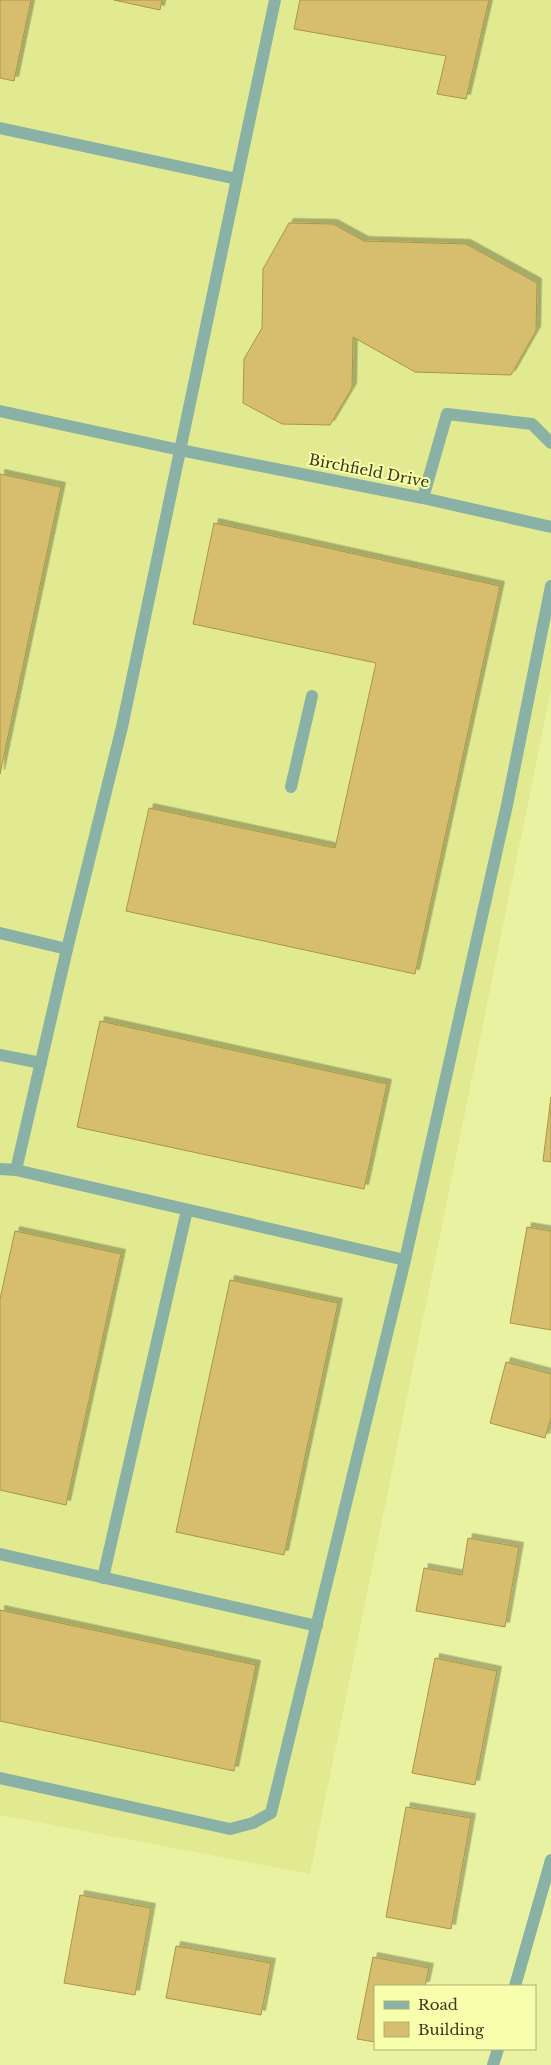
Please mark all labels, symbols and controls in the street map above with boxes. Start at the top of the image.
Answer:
street label: Birchfield Drive [307,449,431,492]
legend [374,1985,536,2050]
text: Road [418,1995,458,2014]
text: Building [418,2020,485,2039]

